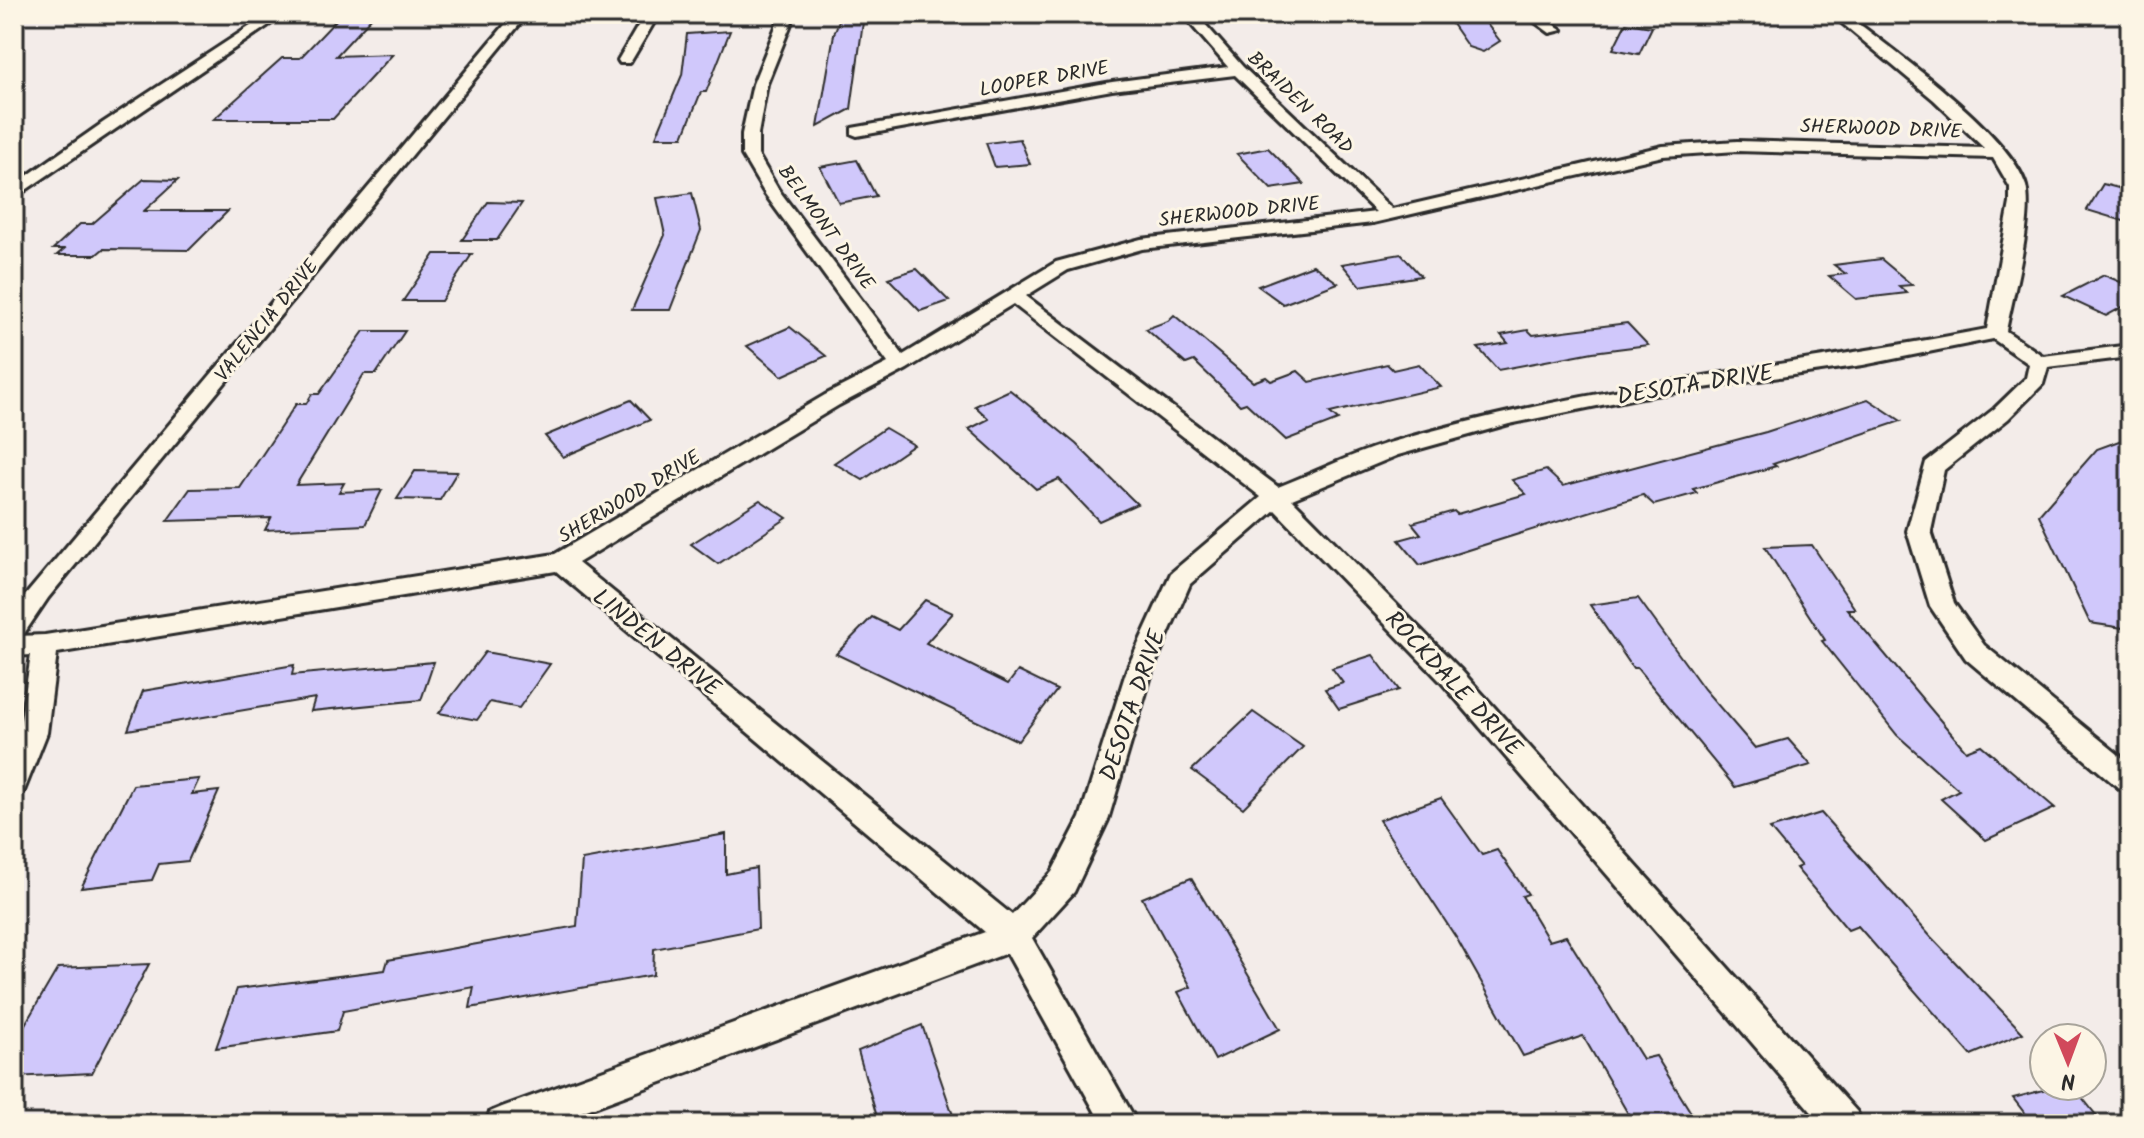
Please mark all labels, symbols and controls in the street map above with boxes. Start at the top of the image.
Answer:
street label: BRAIDEN ROAD [1239,44,1360,163]
street label: LOOPER DRIVE [977,53,1113,107]
street label: SHERWOOD DRIVE [1800,111,1964,149]
street label: BELMONT DRIVE [769,159,883,299]
street label: SHERWOOD DRIVE [1157,188,1323,237]
street label: VALENCIA DRIVE [208,252,328,390]
street label: DESOTA DRIVE [1614,354,1777,417]
street label: SHERWOOD DRIVE [553,442,709,553]
street label: LINDEN DRIVE [583,579,730,708]
street label: ROCKDALE DRIVE [1375,602,1532,767]
street label: DESOTA DRIVE [1089,624,1178,786]
north arrow [2028,1022,2108,1102]
text: N [2061,1062,2076,1097]

